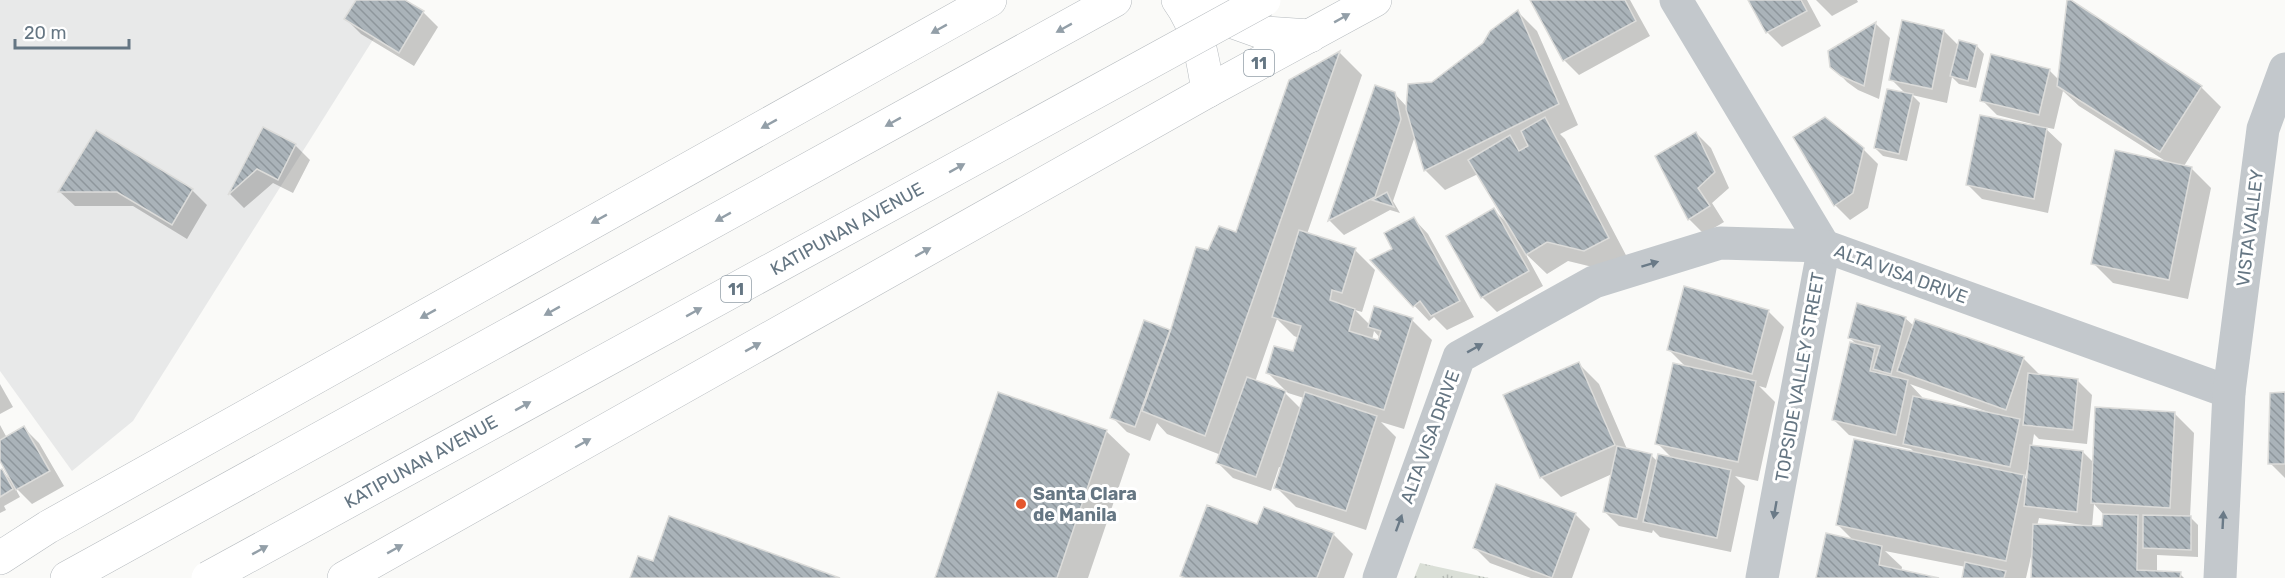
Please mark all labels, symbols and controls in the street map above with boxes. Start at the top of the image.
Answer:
scale bar [15,12,129,50]
one-way arrow [1334,13,1351,23]
text: 20 m [24,22,66,44]
one-way arrow [931,23,947,34]
one-way arrow [1055,23,1072,33]
road number: 11 [1244,50,1274,76]
one-way arrow [885,117,902,127]
one-way arrow [760,119,777,129]
one-way arrow [949,163,966,173]
street label: VISTA VALLEY [2232,168,2268,288]
street label: KATIPUNAN AVENUE [766,178,928,280]
one-way arrow [714,211,731,221]
one-way arrow [590,214,607,224]
street label: ALTA VISA DRIVE [1831,240,1971,308]
one-way arrow [915,247,932,257]
one-way arrow [1641,259,1659,269]
street label: TOPSIDE VALLEY STREET [1771,270,1829,484]
road number: 11 [721,276,751,302]
one-way arrow [543,306,560,316]
one-way arrow [686,307,703,317]
one-way arrow [420,309,437,319]
one-way arrow [745,342,761,353]
one-way arrow [1467,343,1484,353]
street label: ALTA VISA DRIVE [1396,367,1464,507]
one-way arrow [515,401,532,411]
street label: KATIPUNAN AVENUE [340,411,502,513]
one-way arrow [575,438,592,448]
place label: Santa Clara de Manila [1033,483,1137,526]
marker: Santa Clara de Manila [1014,497,1028,511]
one-way arrow [1770,501,1779,520]
one-way arrow [2218,510,2227,529]
one-way arrow [1394,514,1404,532]
one-way arrow [387,544,404,554]
one-way arrow [252,545,269,555]

